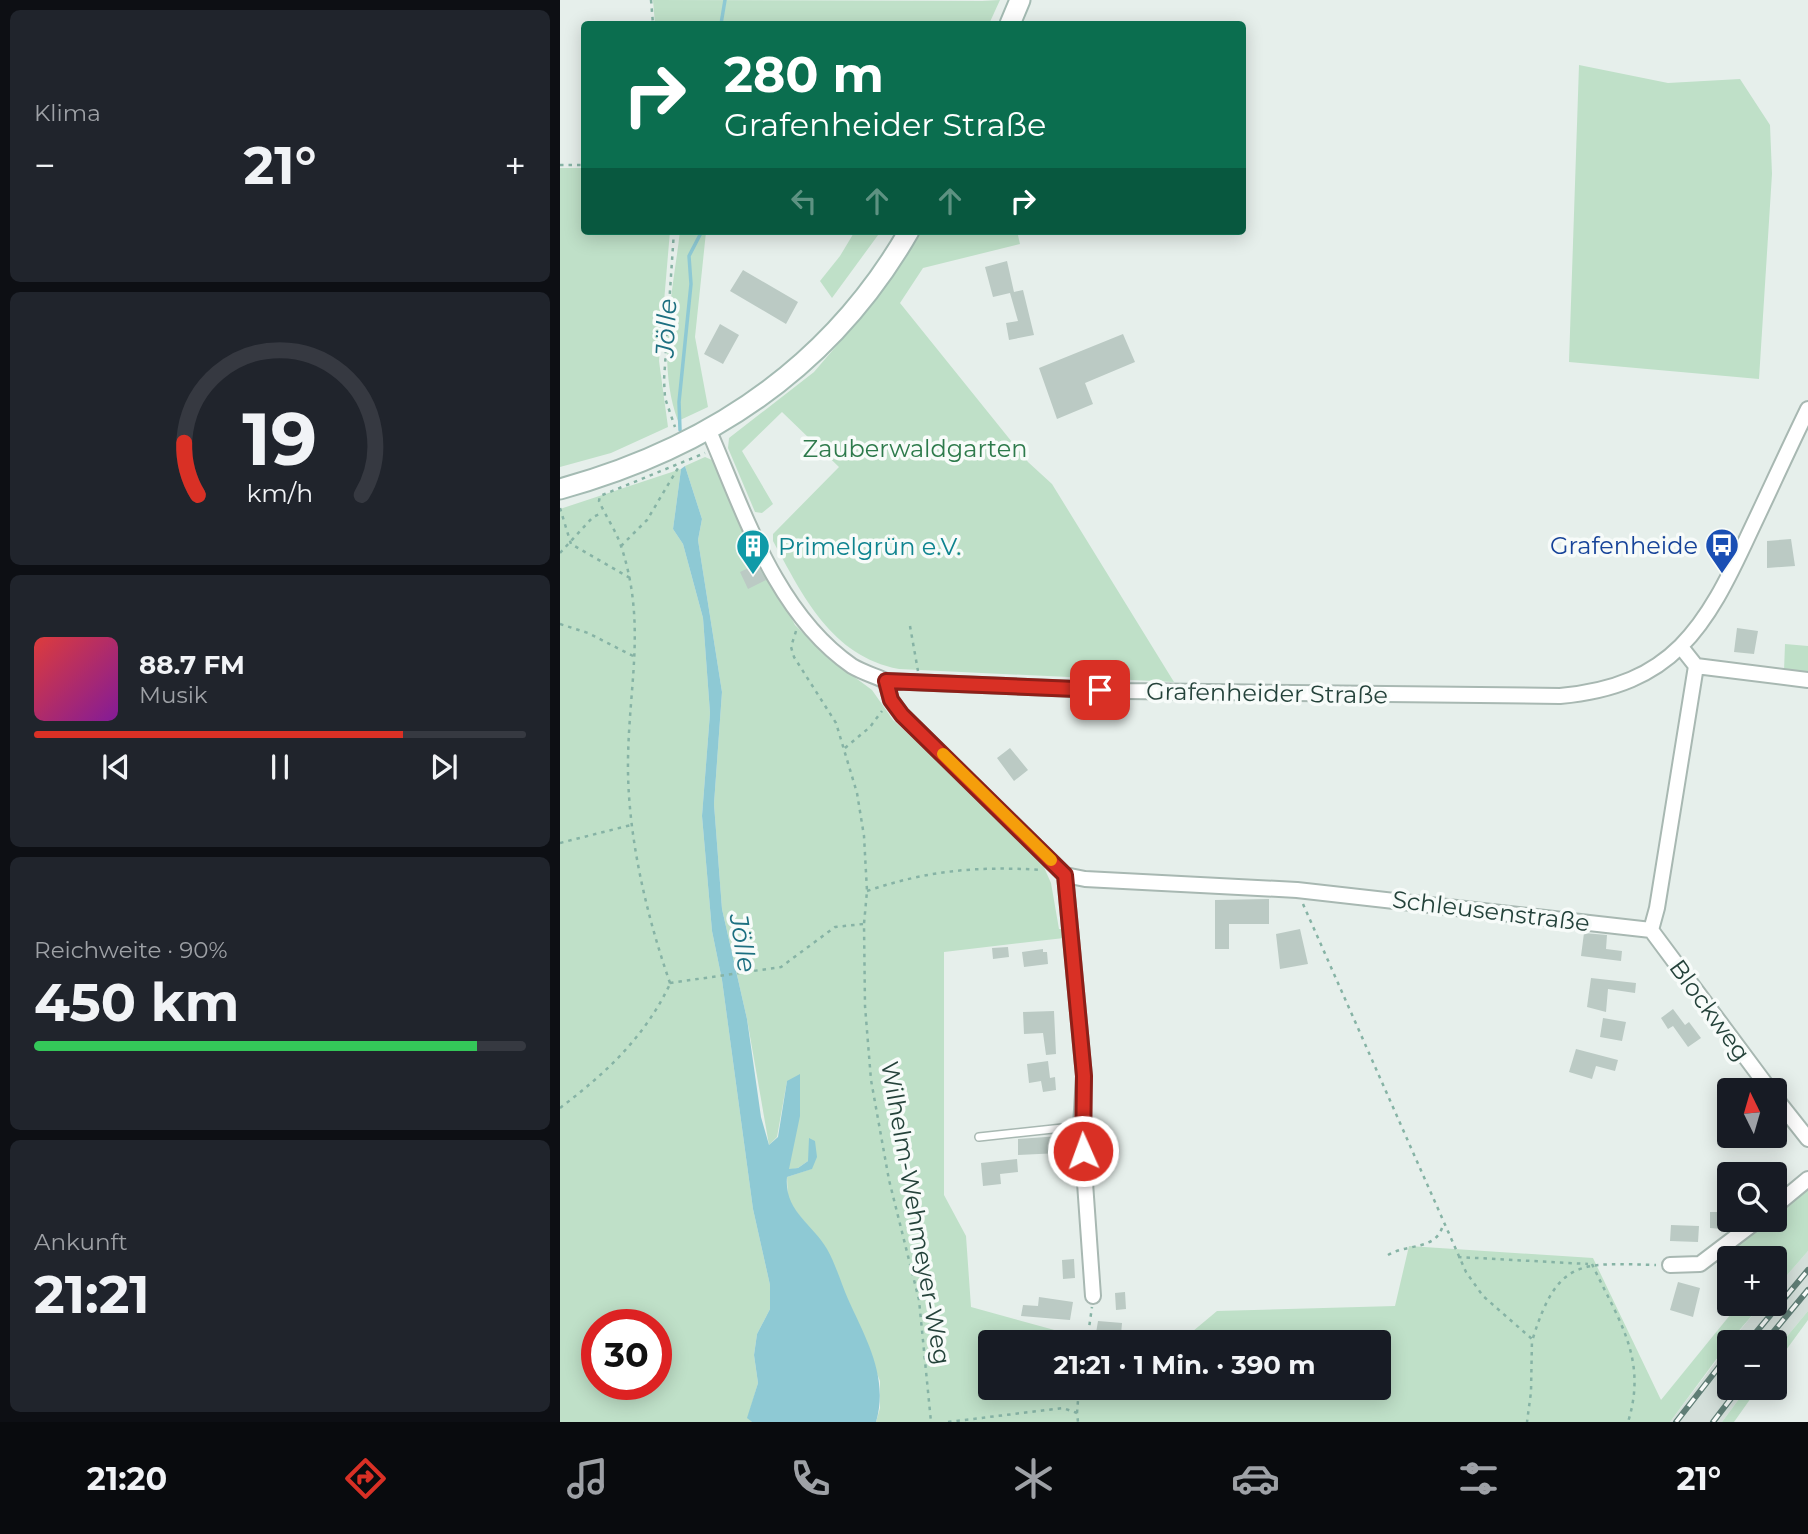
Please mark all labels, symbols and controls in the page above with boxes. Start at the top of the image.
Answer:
text: 280 m [724,45,884,104]
icon: right [609,49,700,140]
text: Klima [34,99,101,127]
text: Grafenheider Straße [724,105,1046,144]
text: 21° [244,134,316,197]
text: − [34,142,56,189]
text: + [504,142,526,189]
icon: left [785,182,823,220]
icon: ahead [858,182,896,220]
icon: ahead [931,182,969,220]
icon: right [1004,182,1042,220]
water label: Jölle [648,298,684,359]
text: 19 [243,395,317,483]
park label: Zauberwaldgarten [803,434,1027,463]
text: km/h [247,477,313,507]
bus stop icon: Grafenheide [1703,526,1741,575]
building icon: Primelgrün e.V. [734,527,772,576]
place label: Grafenheide [1550,531,1698,560]
place label: Primelgrün e.V. [778,532,961,561]
text: 88.7 FM [139,649,245,681]
pin [1070,660,1130,720]
icon: arrive [1081,671,1119,709]
street label: Grafenheider Straße [1146,676,1388,710]
text: Musik [139,681,208,709]
icon: previous [97,748,135,786]
icon: pause [261,748,299,786]
icon: next [425,748,463,786]
street label: Schleusenstraße [1391,885,1591,937]
water label: Jölle [722,911,763,975]
text: Reichweite · 90% [34,936,228,964]
street label: Blockweg [1664,954,1756,1066]
text: 450 km [34,971,239,1034]
street label: Wilhelm-Wehmeyer-Weg [875,1059,957,1367]
north arrow [1717,1078,1787,1148]
map controls [1717,1078,1787,1400]
position arrow [1046,1114,1120,1188]
button: search [1717,1162,1787,1232]
text: Ankunft [34,1228,128,1256]
button: + [1717,1246,1787,1316]
text: 21:21 [34,1263,150,1326]
speed limit sign: 30 [581,1309,672,1400]
button: − [1717,1330,1787,1400]
text: 21:21 · 1 Min. · 390 m [1053,1349,1316,1381]
icon: directions [341,1454,390,1503]
icon: music [563,1454,612,1503]
icon: phone [786,1454,835,1503]
icon: climate [1009,1454,1058,1503]
icon: car [1231,1454,1280,1503]
icon: filters [1454,1454,1503,1503]
text: 21:20 [87,1459,167,1498]
text: 21° [1676,1459,1721,1498]

